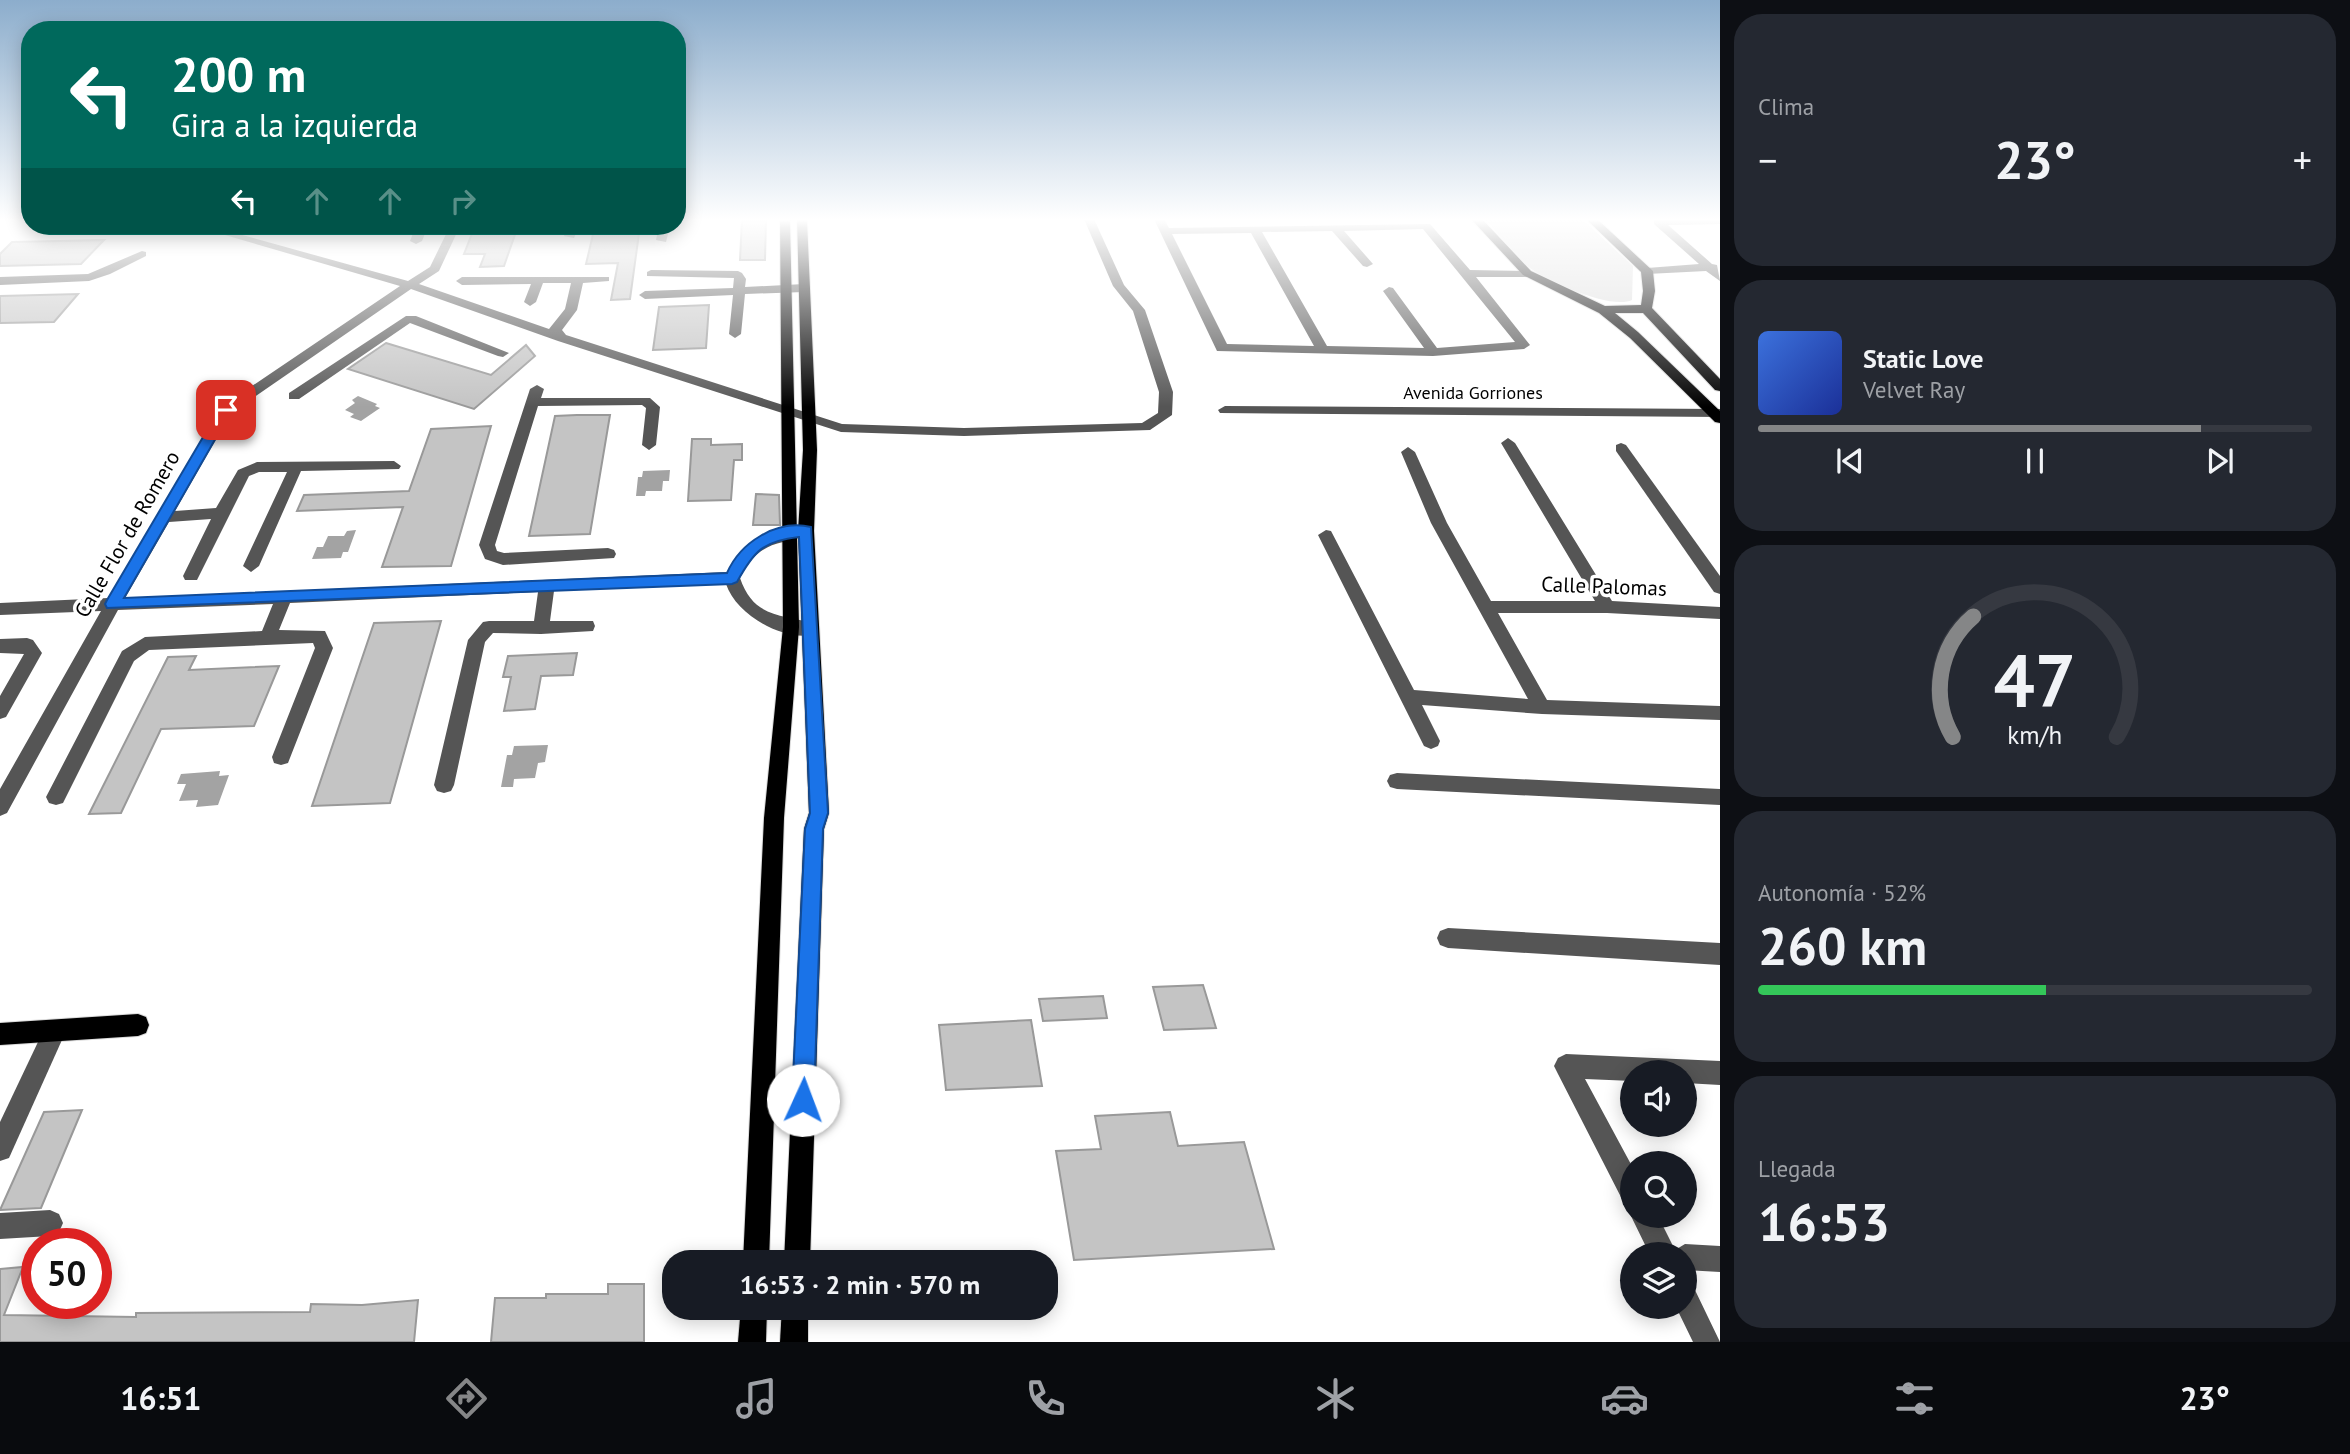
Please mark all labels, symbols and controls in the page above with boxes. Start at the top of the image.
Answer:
text: 200 m [171,42,306,106]
icon: left [56,49,147,140]
text: Clima [1758,92,1814,121]
text: Gira a la izquierda [171,104,418,146]
text: 23° [1994,126,2076,193]
text: − [1758,135,1777,184]
text: + [2293,135,2312,184]
icon: left [225,182,263,220]
icon: ahead [298,182,336,220]
icon: ahead [371,182,409,220]
icon: right [444,182,482,220]
text: Static Love [1863,342,1984,375]
text: Velvet Ray [1863,375,1965,404]
pin [196,380,256,440]
street label: Avenida Gorriones [1403,381,1543,404]
icon: arrive [207,391,245,429]
icon: previous [1831,442,1869,480]
icon: pause [2016,442,2054,480]
icon: next [2201,442,2239,480]
street label: Calle Flor de Romero [68,446,186,622]
street label: Calle Palomas [1541,570,1667,602]
text: 47 [1994,633,2076,727]
text: km/h [2008,719,2062,751]
text: Autonomía · 52% [1758,878,1926,907]
text: 260 km [1758,912,1927,979]
map controls [1620,1060,1697,1319]
button: sound [1620,1060,1697,1137]
position arrow [766,1063,840,1137]
button: search [1620,1151,1697,1228]
text: Llegada [1758,1154,1836,1183]
text: 16:53 [1758,1188,1890,1255]
speed limit sign: 50 [21,1228,112,1319]
button: layers [1620,1242,1697,1319]
text: 16:53 · 2 min · 570 m [740,1268,980,1301]
icon: directions [442,1374,491,1423]
icon: music [732,1374,781,1423]
icon: phone [1021,1374,1070,1423]
icon: climate [1311,1374,1360,1423]
icon: car [1600,1374,1649,1423]
icon: filters [1890,1374,1939,1423]
text: 16:51 [120,1377,201,1419]
text: 23° [2179,1377,2230,1419]

